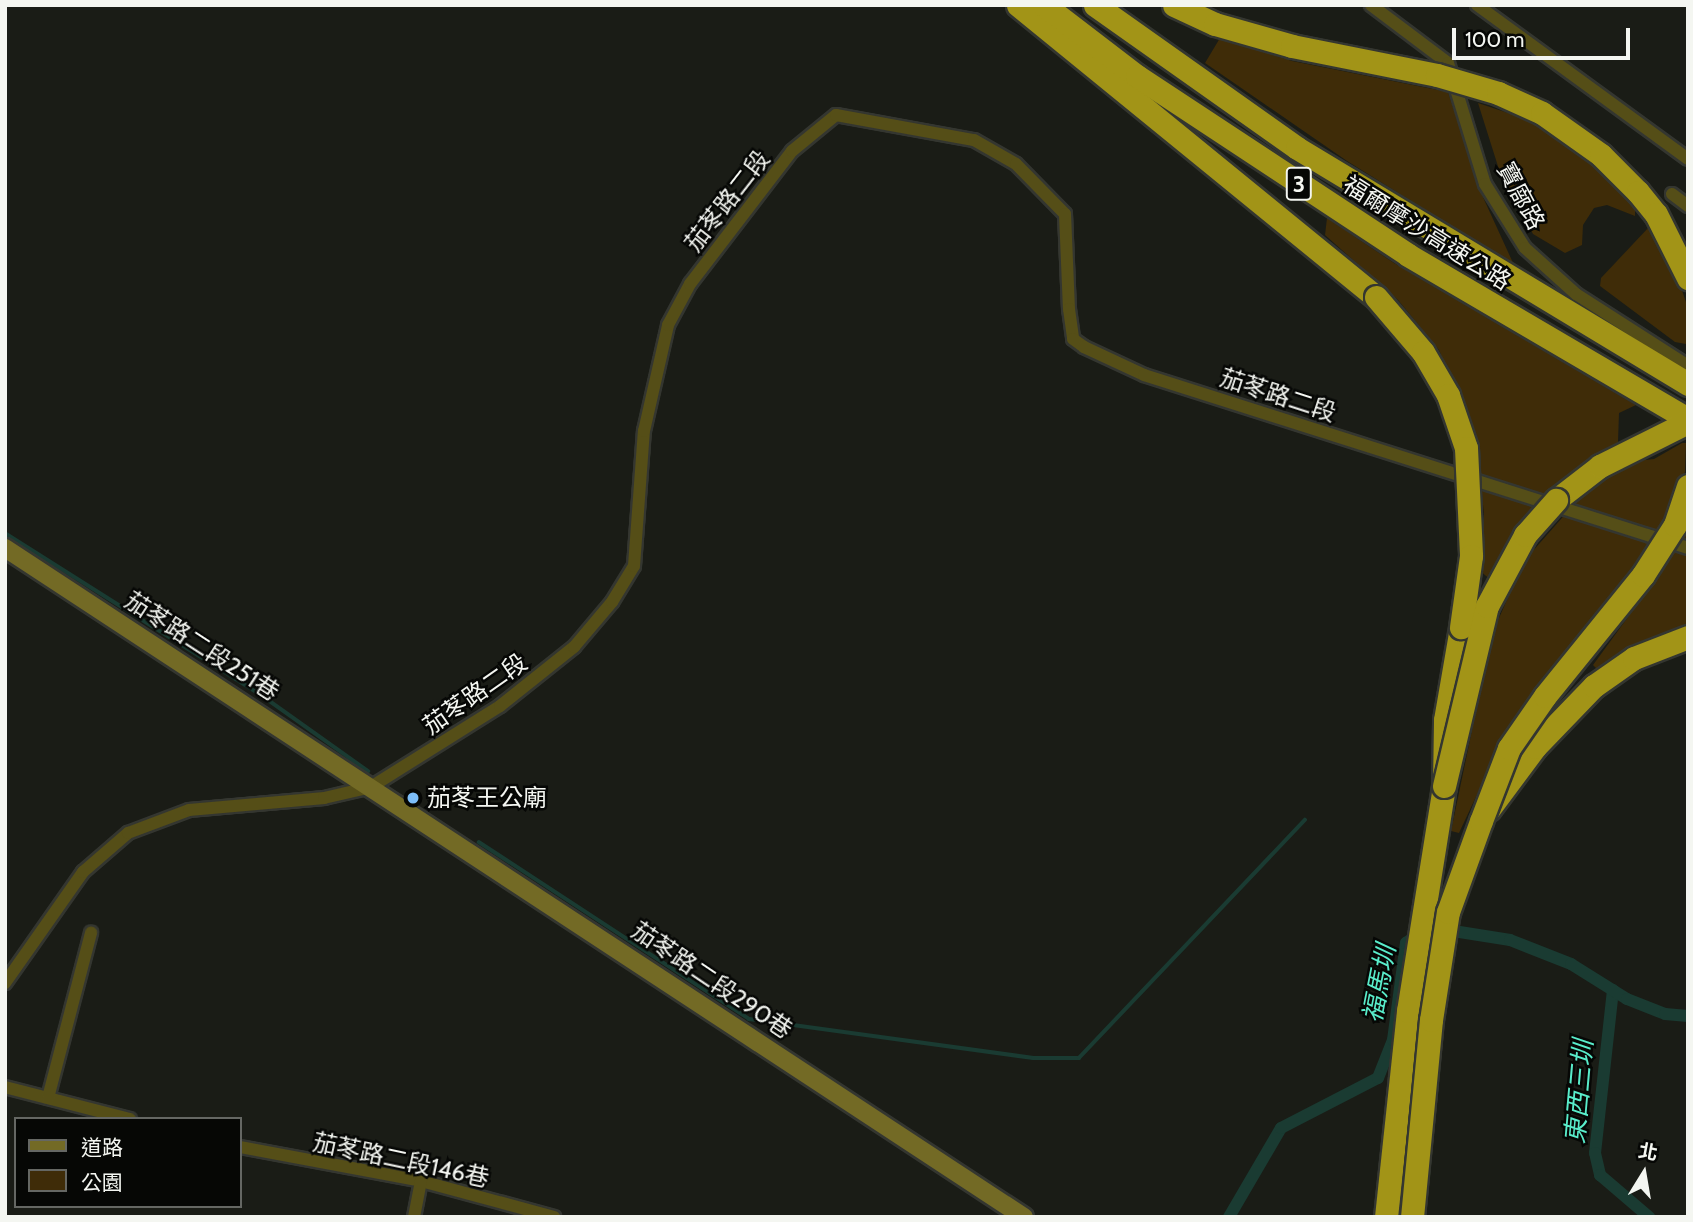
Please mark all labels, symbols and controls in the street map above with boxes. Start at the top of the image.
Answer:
scale bar [1455,14,1634,58]
text: 100 m [1465,27,1524,52]
street label: 茄苳路二段 [679,145,775,257]
street label: 寶廍路 [1491,157,1551,235]
road number: 3 [1285,164,1313,204]
street label: 福爾摩沙高速公路 [1338,170,1516,296]
street label: 茄苳路二段 [1216,363,1340,427]
street label: 茄苳路二段251巷 [120,586,284,706]
street label: 茄苳路二段 [418,648,532,740]
place label: 茄苳王公廟 [427,784,547,812]
marker: 茄苳王公廟 [405,790,421,806]
street label: 茄苳路二段290巷 [626,916,798,1044]
water label: 福馬圳 [1357,943,1403,1025]
water label: 東西三圳 [1560,1039,1600,1145]
legend [14,1117,242,1208]
street label: 茄苳路二段146巷 [310,1127,492,1193]
text: 道路 [81,1135,123,1160]
north arrow [1609,1138,1679,1208]
text: 北 [1637,1139,1660,1165]
text: 公園 [81,1170,123,1195]

